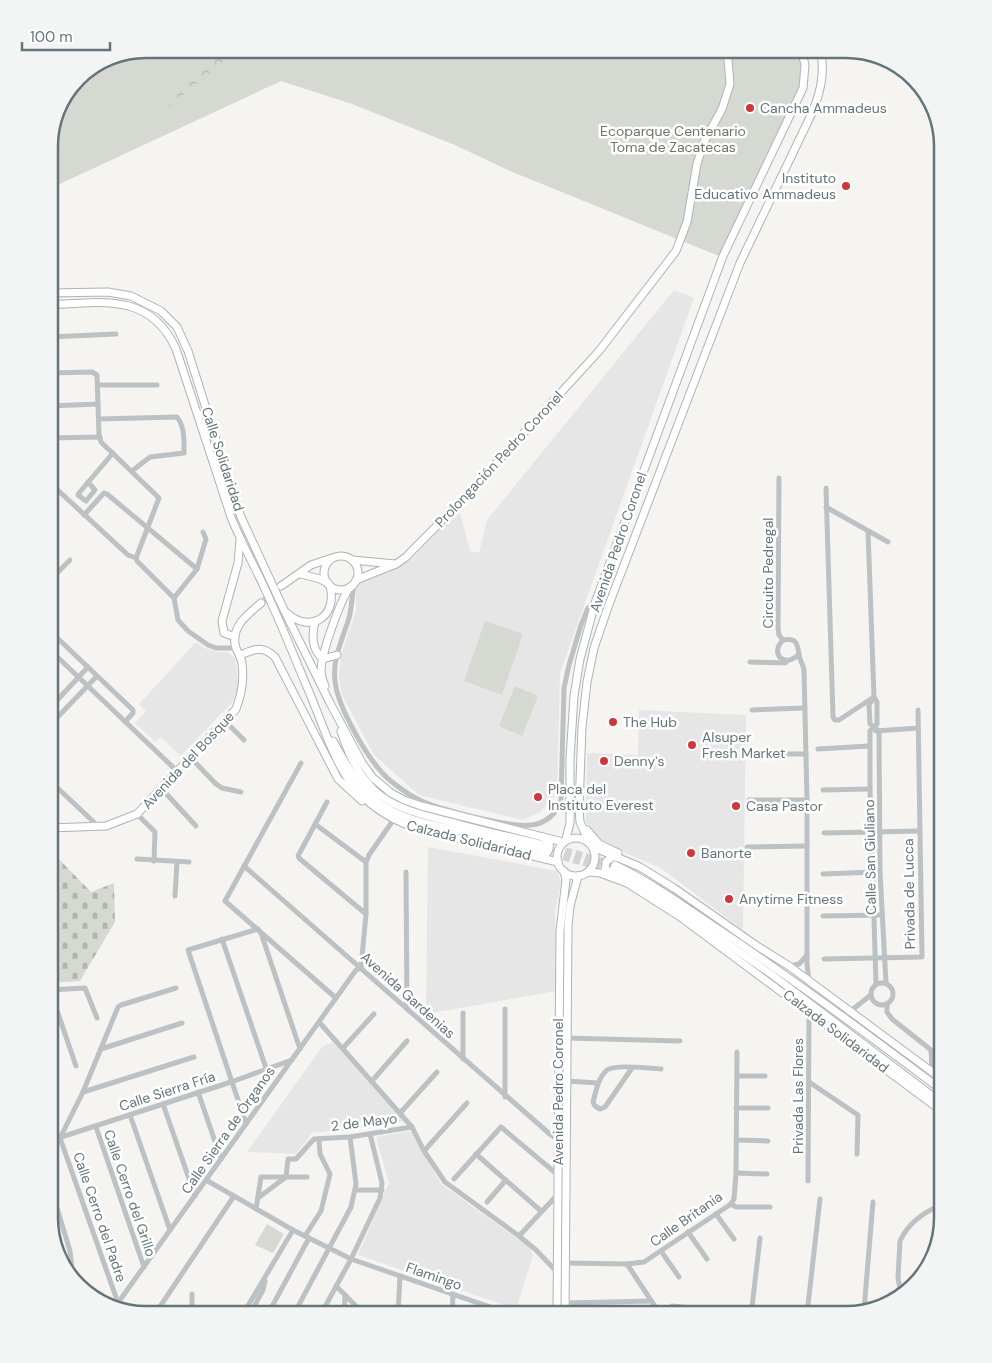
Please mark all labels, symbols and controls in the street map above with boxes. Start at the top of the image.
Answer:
scale bar [22,20,110,52]
text: 100 m [30,27,73,47]
place label: Cancha Ammadeus [760,99,887,117]
marker: Cancha Ammadeus [744,102,756,114]
park label: Ecoparque Centenario Toma de Zacatecas [600,122,746,156]
place label: Instituto Educativo Ammadeus [694,169,836,203]
marker: Instituto Educativo Ammadeus [840,180,852,192]
street label: Prolongación Pedro Coronel [431,387,567,531]
street label: Calle Solidaridad [198,405,248,513]
street label: Avenida Pedro Coronel [586,470,650,614]
street label: Circuito Pedregal [759,518,777,628]
street label: Avenida del Bosque [138,707,238,813]
place label: The Hub [623,713,677,731]
marker: The Hub [607,716,619,728]
place label: Alsuper Fresh Market [702,728,785,762]
marker: Alsuper Fresh Market [686,739,698,751]
place label: Denny's [614,752,664,770]
marker: Denny's [598,755,610,767]
place label: Placa del Instituto Everest [548,780,654,814]
marker: Placa del Instituto Everest [532,791,544,803]
place label: Casa Pastor [746,797,823,815]
street label: Calle San Giuliano [860,799,880,915]
marker: Casa Pastor [730,800,742,812]
street label: Calzada Solidaridad [405,816,533,864]
street label: Privada de Lucca [899,838,919,950]
place label: Banorte [701,844,752,862]
marker: Banorte [685,847,697,859]
place label: Anytime Fitness [739,890,843,908]
marker: Anytime Fitness [723,893,735,905]
street label: Avenida Gardenias [357,948,459,1042]
street label: Calzada Solidaridad [779,985,893,1077]
street label: Avenida Pedro Coronel [549,1018,567,1166]
street label: Privada Las Flores [789,1038,807,1154]
street label: Calle Sierra de Órganos [177,1063,279,1197]
street label: Calle Sierra Fría [117,1067,217,1115]
street label: 2 de Mayo [330,1109,398,1135]
street label: Calle Cerro del Grillo [100,1127,160,1259]
street label: Calle Cerro del Padre [69,1150,131,1284]
street label: Calle Britania [646,1187,726,1251]
street label: Flamingo [404,1258,464,1294]

